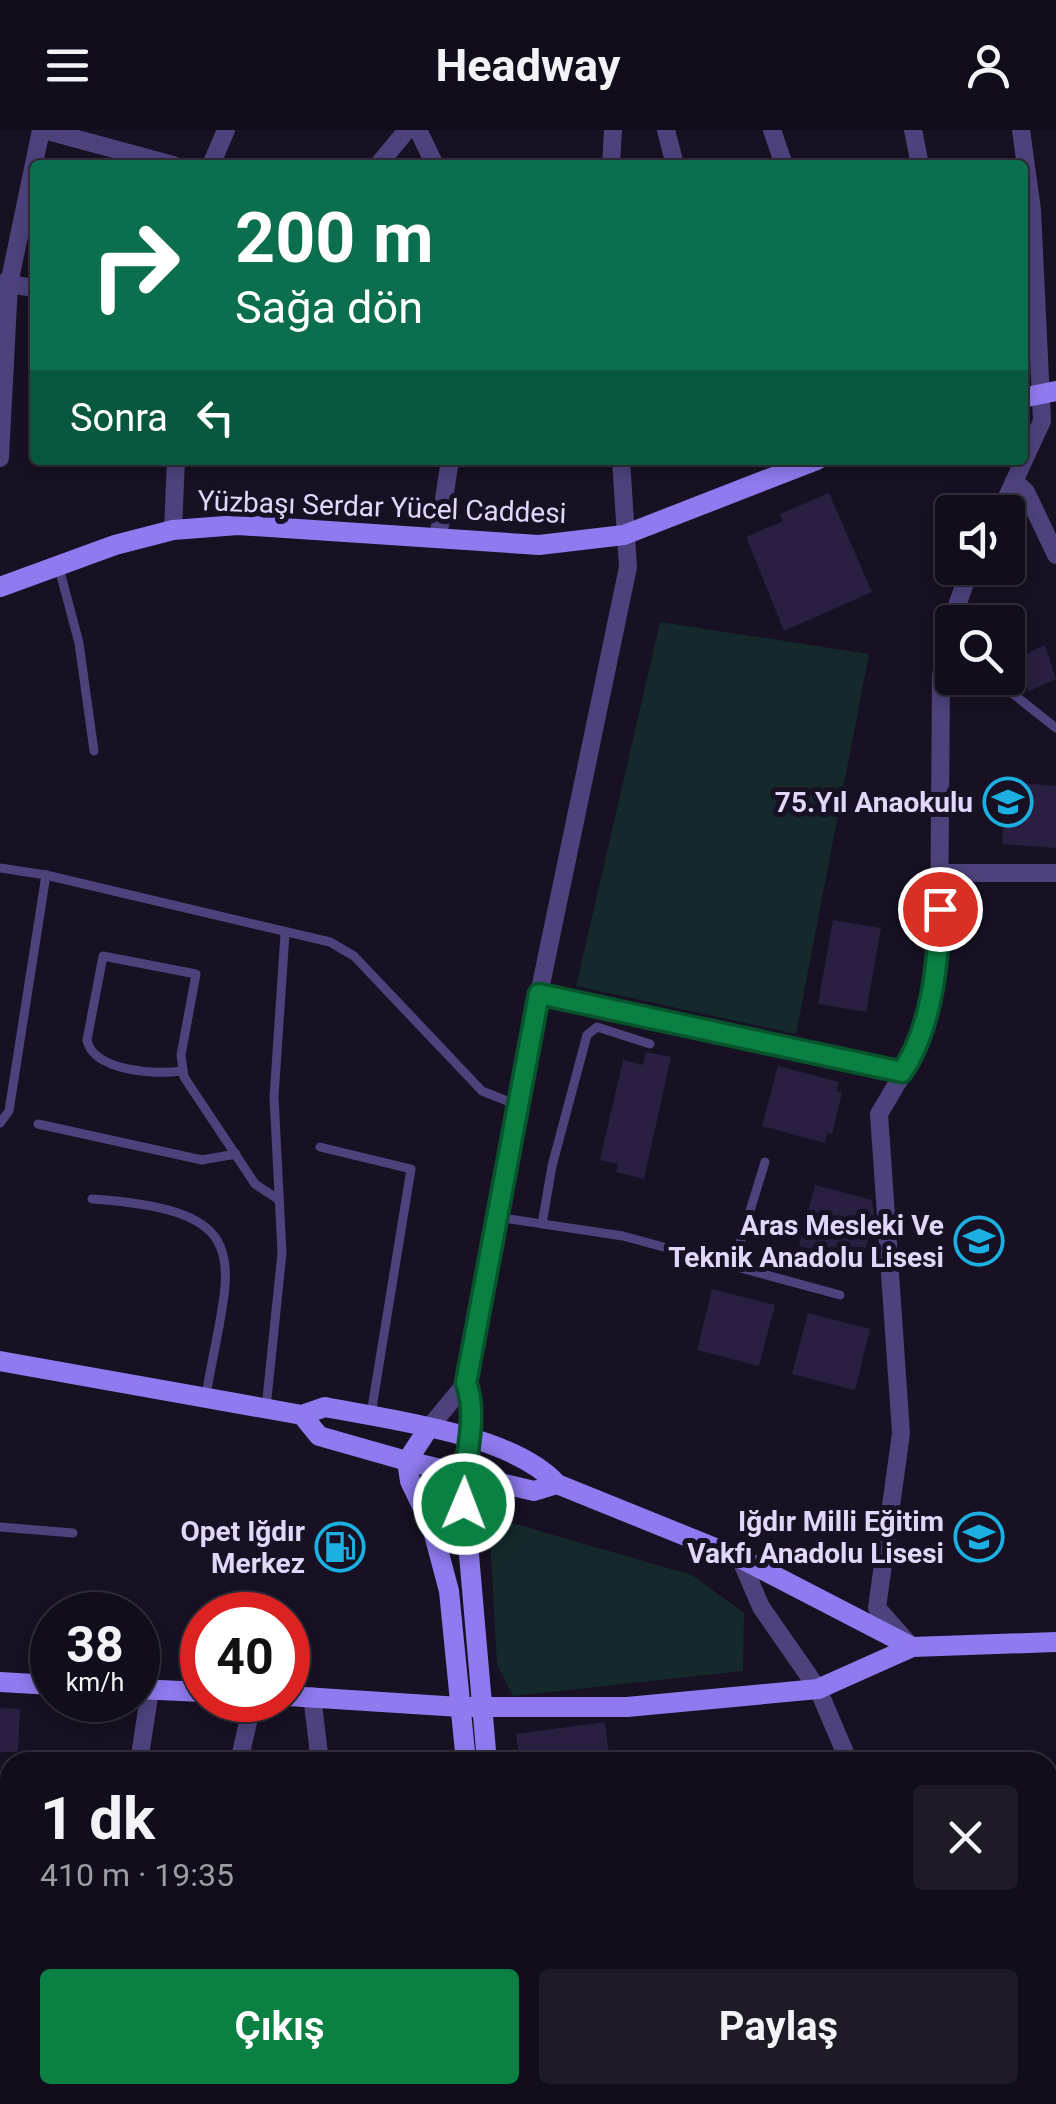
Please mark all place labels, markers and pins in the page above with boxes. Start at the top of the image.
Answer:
school or university icon: 75.Yıl Anaokulu [982,776,1034,828]
place label: 75.Yıl Anaokulu [775,786,973,819]
pin [898,867,983,952]
place label: Aras Mesleki Ve Teknik Anadolu Lisesi [668,1209,944,1274]
school or university icon: Aras Mesleki Ve Teknik Anadolu Lisesi [953,1215,1005,1267]
place label: Iğdır Milli Eğitim Vakfı Anadolu Lisesi [687,1505,944,1570]
school or university icon: Iğdır Milli Eğitim Vakfı Anadolu Lisesi [953,1511,1005,1563]
place label: Opet Iğdır Merkez [181,1515,305,1580]
fuel station icon: Opet Iğdır Merkez [314,1521,366,1573]

